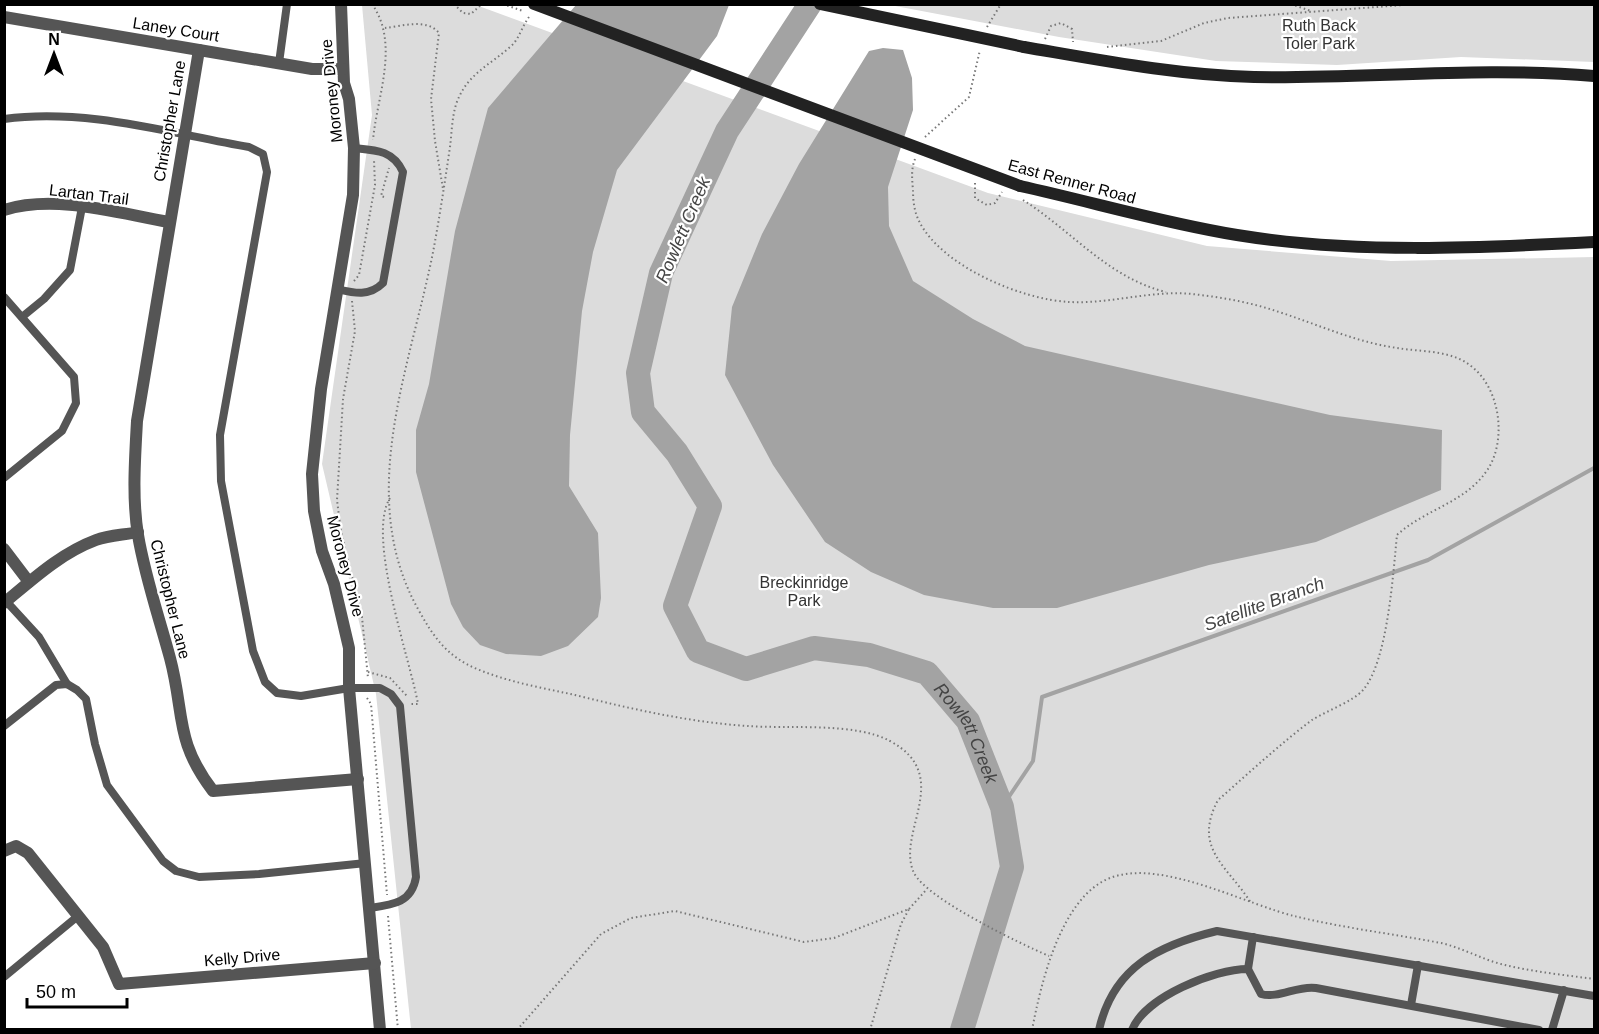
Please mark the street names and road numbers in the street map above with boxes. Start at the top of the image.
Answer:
street label: Laney Court [132,14,221,45]
street label: Moroney Drive [318,38,345,144]
street label: Christopher Lane [150,59,189,183]
street label: East Renner Road [1006,156,1138,207]
street label: Lartan Trail [48,181,130,208]
street label: Moroney Drive [324,514,367,619]
street label: Christopher Lane [147,538,194,661]
street label: Kelly Drive [203,946,281,969]

